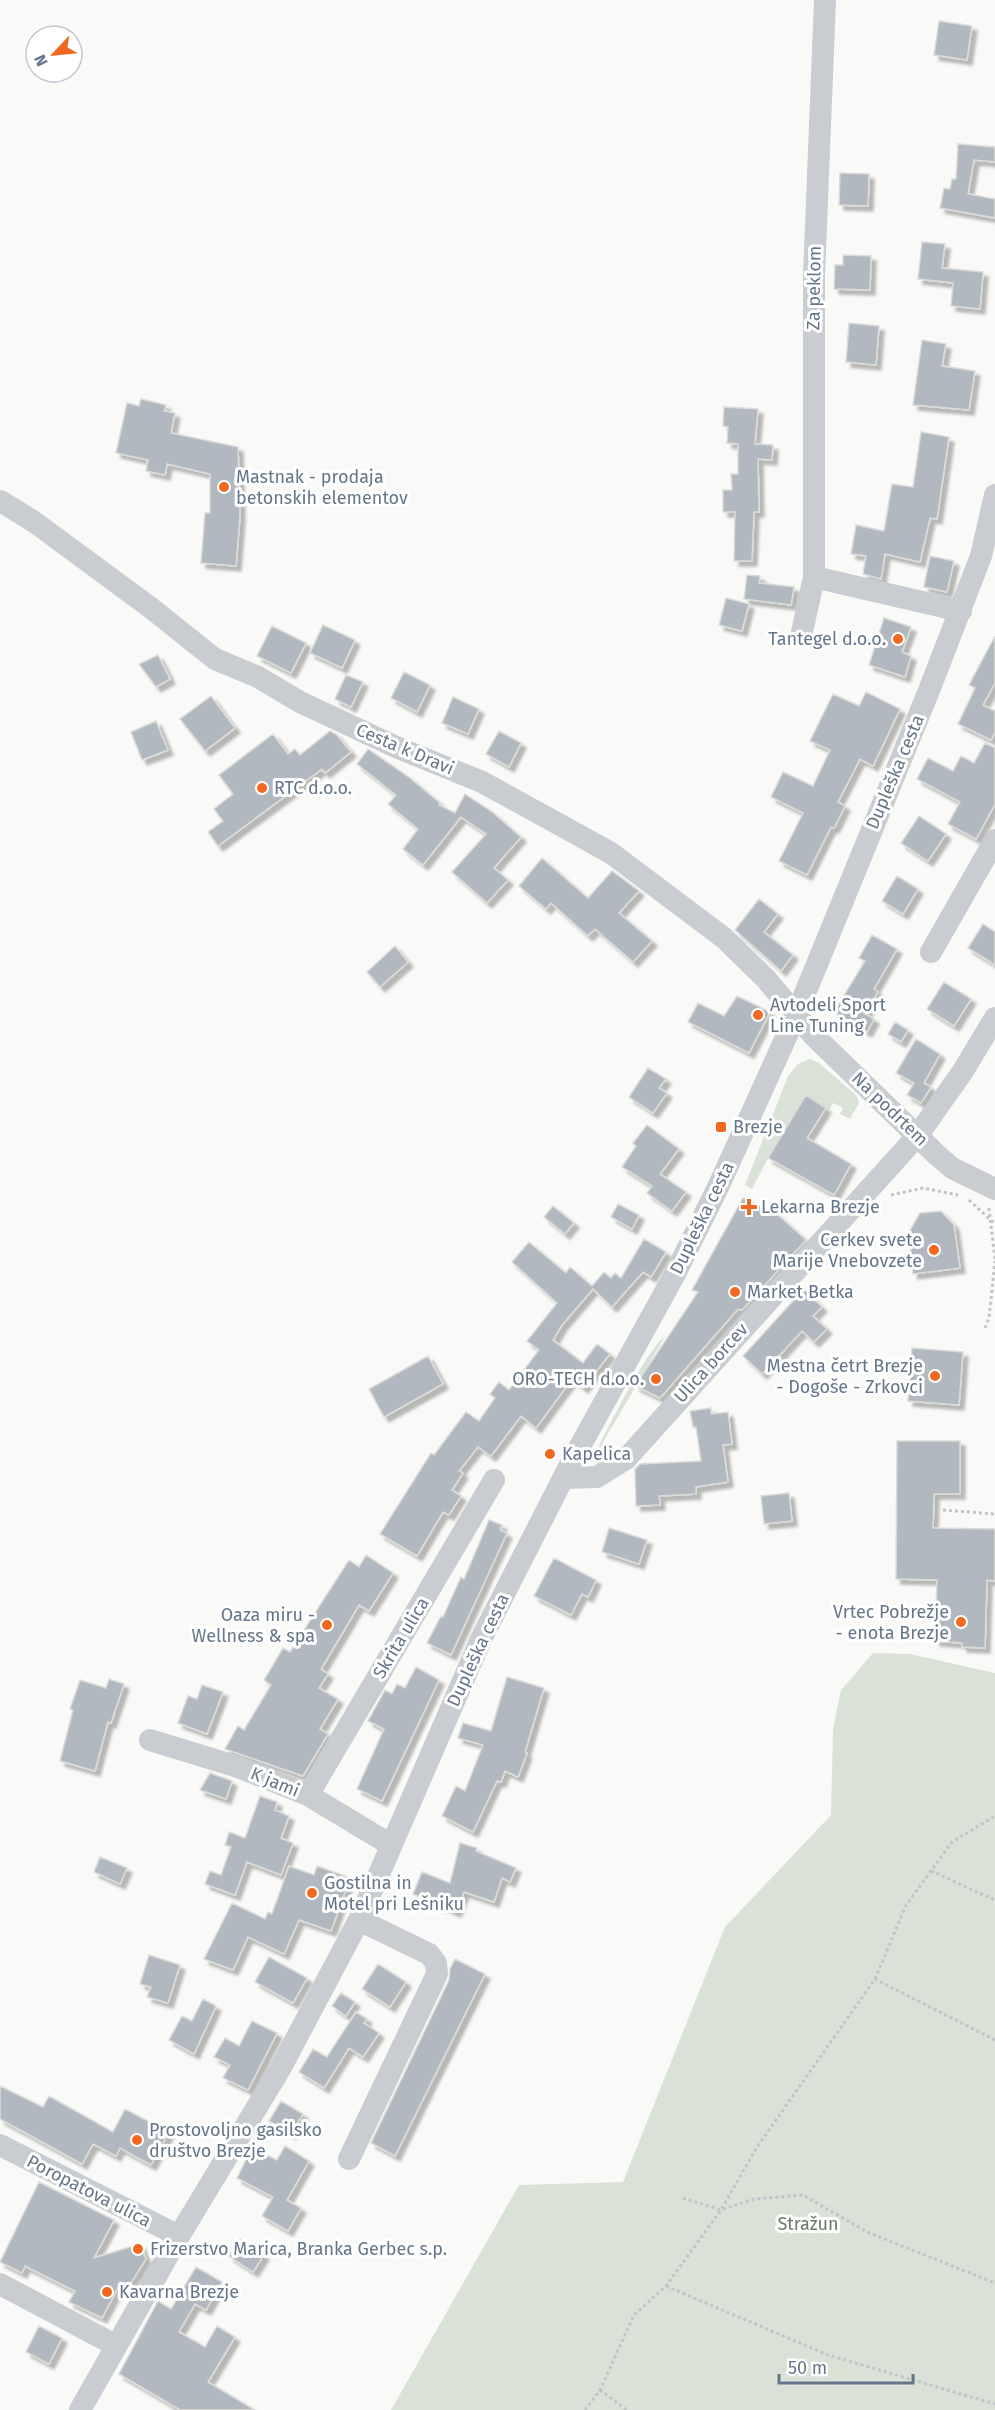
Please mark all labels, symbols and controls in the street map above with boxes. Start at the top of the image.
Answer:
north arrow [24,24,84,84]
text: N [30,51,52,69]
street label: Za peklom [802,246,826,330]
place label: Mastnak - prodaja betonskih elementov [236,466,408,509]
marker: Mastnak - prodaja betonskih elementov [217,480,231,494]
place label: Tantegel d.o.o. [768,628,886,650]
marker: Tantegel d.o.o. [891,632,905,646]
street label: Dupleška cesta [861,711,929,833]
street label: Cesta k Dravi [353,719,457,779]
place label: RTC d.o.o. [274,777,352,799]
marker: RTC d.o.o. [255,781,269,795]
place label: Avtodeli Sport Line Tuning [770,994,887,1037]
marker: Avtodeli Sport Line Tuning [751,1008,765,1022]
street label: Na podrtem [847,1067,933,1151]
place label: Brezje [733,1116,783,1138]
marker: Brezje [714,1120,728,1134]
street label: Dupleška cesta [665,1158,739,1278]
place label: Lekarna Brezje [761,1196,880,1218]
marker: Lekarna Brezje [742,1200,756,1214]
place label: Cerkev svete Marije Vnebovzete [773,1229,922,1272]
marker: Cerkev svete Marije Vnebovzete [927,1243,941,1257]
place label: Market Betka [747,1281,854,1303]
marker: Market Betka [728,1285,742,1299]
street label: Ulica borcev [669,1318,753,1407]
place label: Mestna četrt Brezje - Dogoše - Zrkovci [767,1355,923,1398]
place label: ORO-TECH d.o.o. [512,1368,644,1390]
marker: Mestna četrt Brezje - Dogoše - Zrkovci [928,1369,942,1383]
marker: ORO-TECH d.o.o. [649,1372,663,1386]
place label: Kapelica [562,1443,631,1465]
marker: Kapelica [543,1447,557,1461]
street label: Dupleška cesta [442,1590,514,1710]
street label: Skrita ulica [368,1593,434,1683]
place label: Vrtec Pobrežje - enota Brezje [833,1601,949,1644]
place label: Oaza miru - Wellness & spa [192,1604,315,1647]
marker: Vrtec Pobrežje - enota Brezje [954,1615,968,1629]
marker: Oaza miru - Wellness & spa [320,1618,334,1632]
street label: K jami [247,1762,303,1802]
place label: Gostilna in Motel pri Lešniku [324,1872,464,1915]
marker: Gostilna in Motel pri Lešniku [305,1886,319,1900]
place label: Prostovoljno gasilsko društvo Brezje [149,2119,322,2162]
marker: Prostovoljno gasilsko društvo Brezje [130,2133,144,2147]
street label: Poropatova ulica [23,2150,155,2232]
park label: Stražun [777,2213,839,2235]
place label: Frizerstvo Marica, Branka Gerbec s.p. [150,2238,447,2260]
marker: Frizerstvo Marica, Branka Gerbec s.p. [131,2242,145,2256]
place label: Kavarna Brezje [119,2281,239,2303]
marker: Kavarna Brezje [100,2285,114,2299]
scale bar [779,2347,912,2385]
text: 50 m [788,2357,827,2379]

